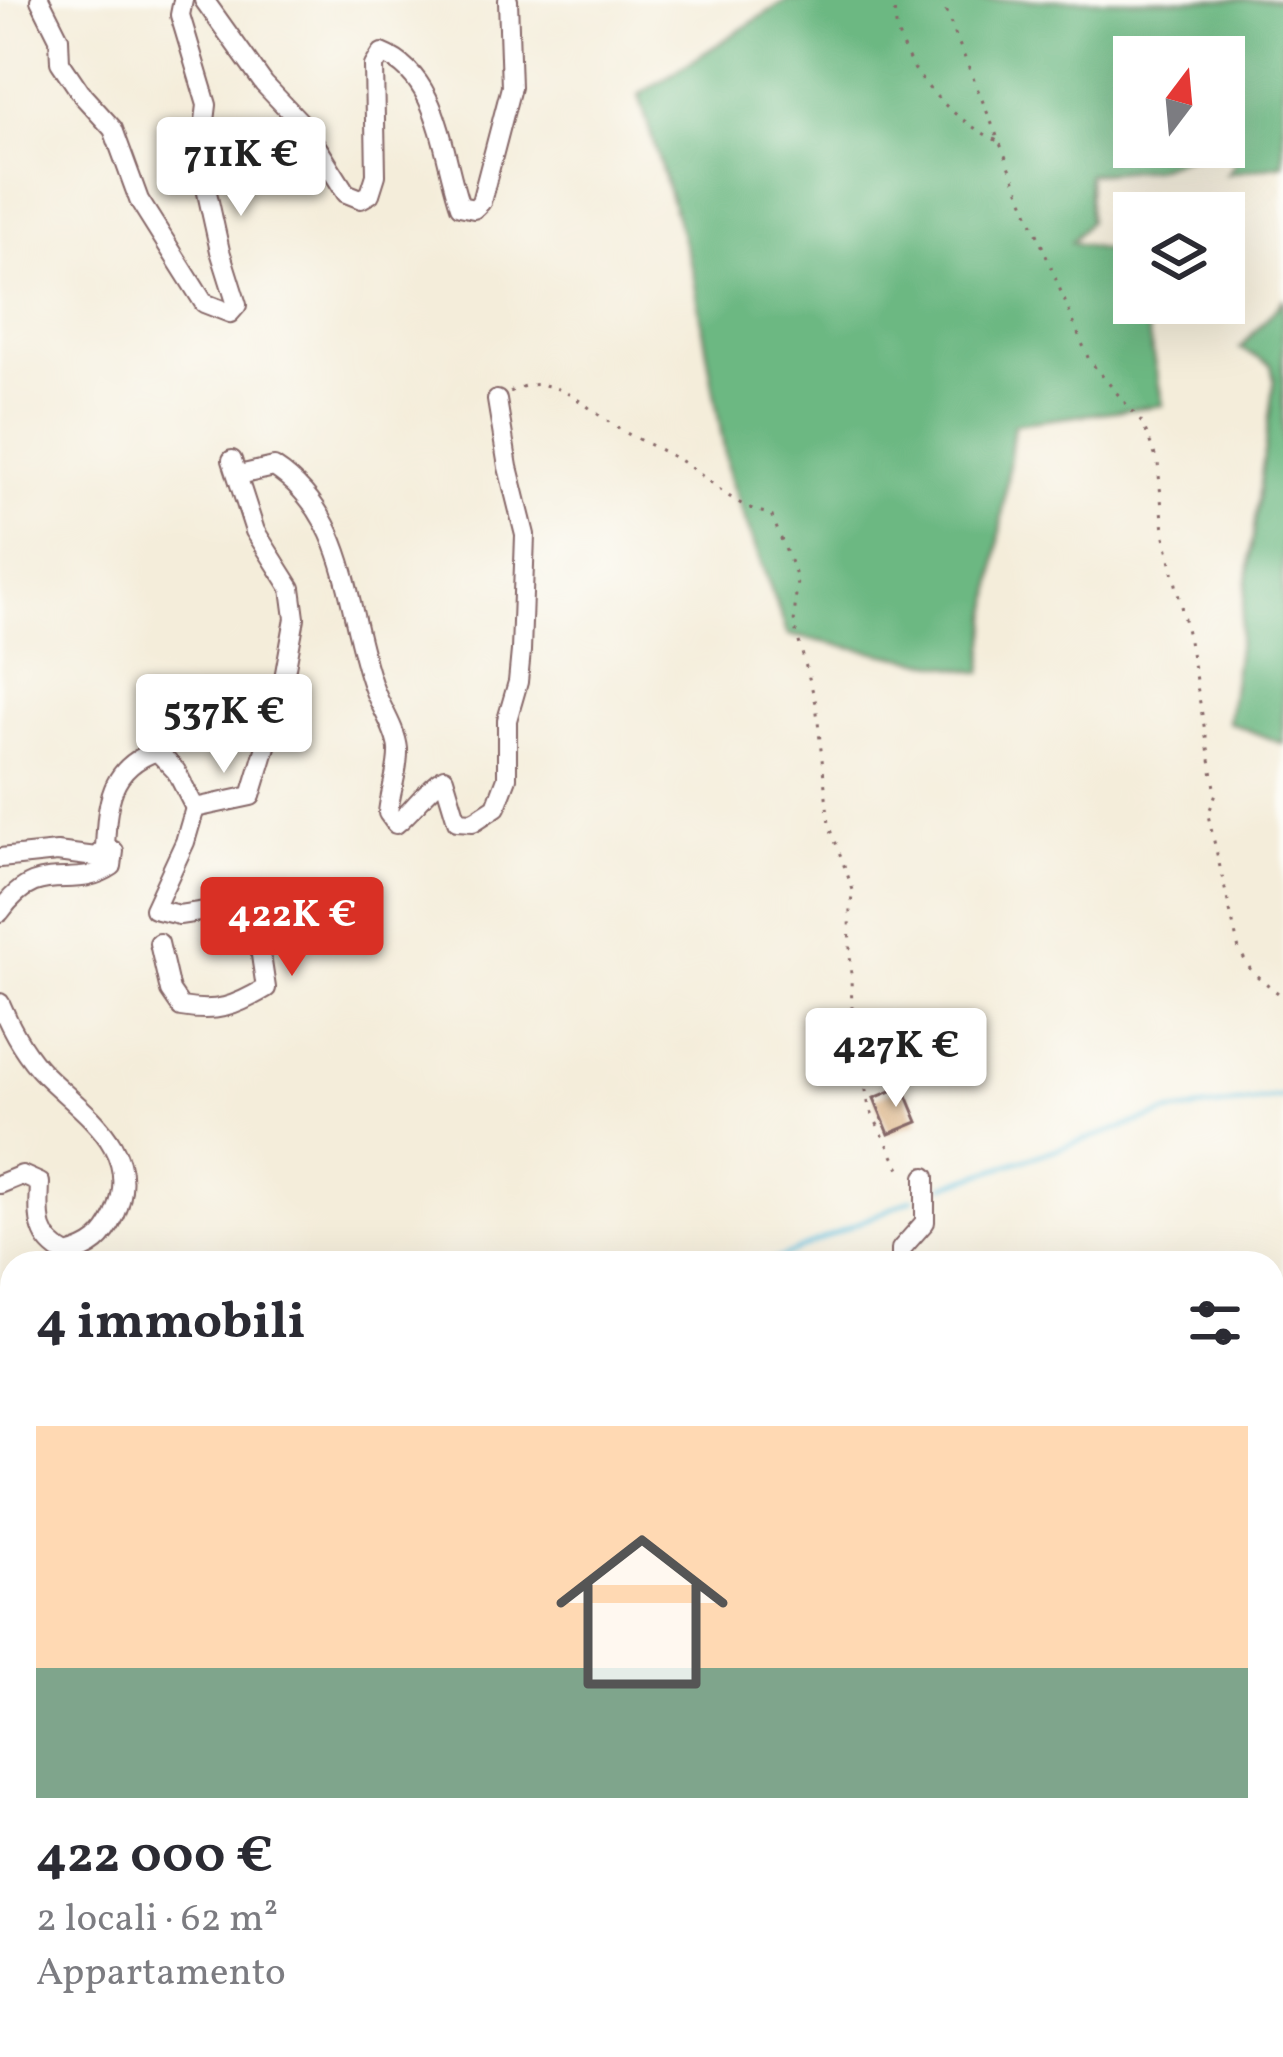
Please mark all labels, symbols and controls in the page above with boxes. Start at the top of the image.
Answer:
north arrow [1113,36,1245,168]
map controls [1113,36,1245,324]
pin: 711K € [143,117,339,219]
text: 711K € [184,129,298,183]
button: layers [1113,192,1245,324]
pin: 537K € [126,674,322,776]
text: 537K € [163,686,285,740]
pin: 422K € [194,877,390,979]
text: 422K € [228,889,356,943]
pin: 427K € [798,1008,994,1110]
text: 427K € [833,1020,959,1074]
text: 4 immobili [36,1288,306,1359]
icon: filters [1182,1290,1248,1356]
icon: home [534,1504,750,1720]
text: 422 000 € [36,1822,273,1893]
text: 2 locali · 62 m² [36,1893,278,1947]
text: Appartamento [36,1947,286,2001]

